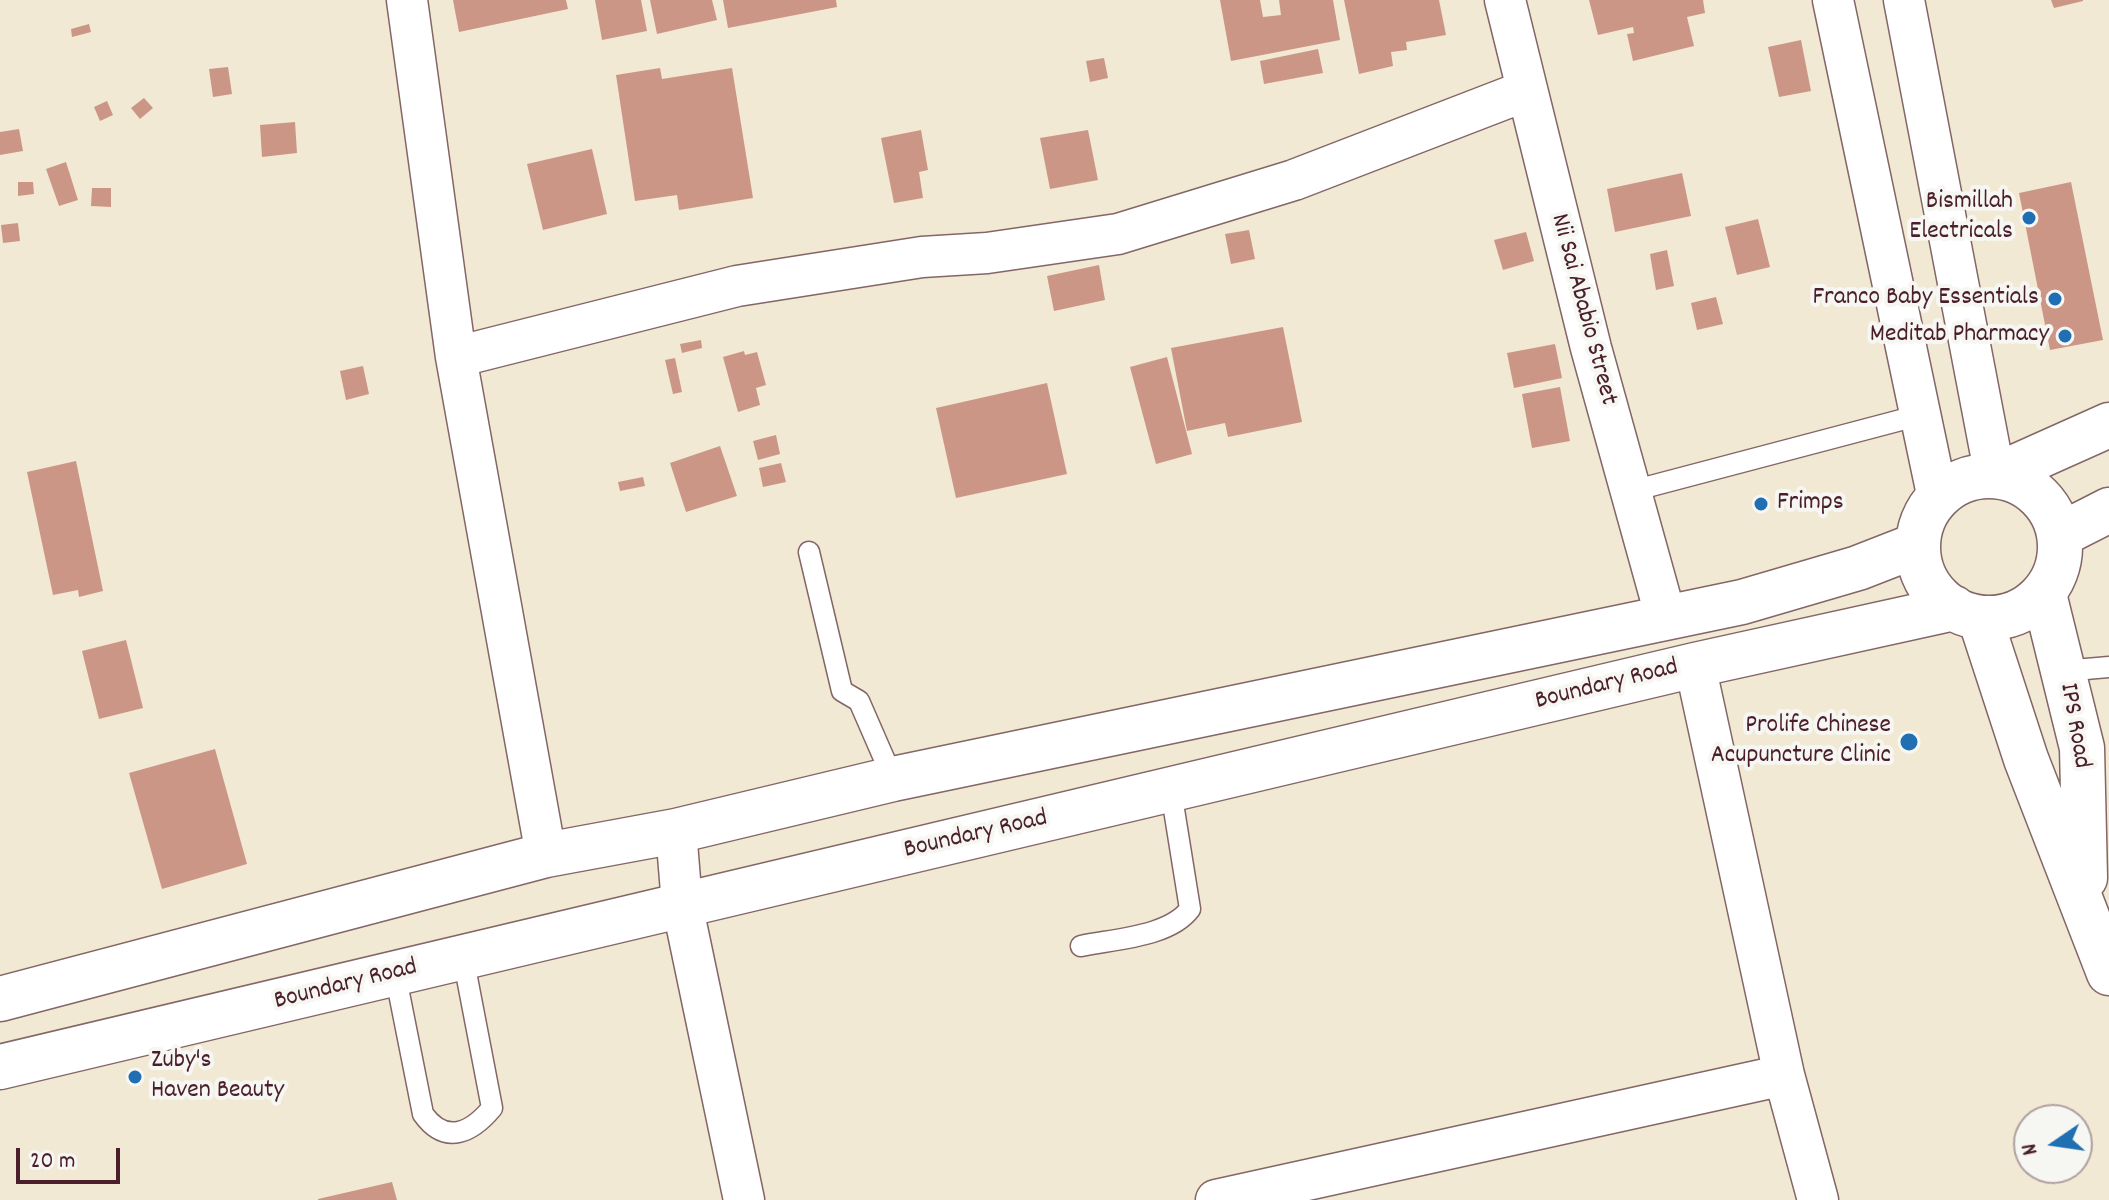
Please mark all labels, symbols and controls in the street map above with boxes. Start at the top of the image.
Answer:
place label: Bismillah Electricals [1909,187,2013,248]
marker: Bismillah Electricals [2020,209,2038,227]
street label: Nii Sai Ababio Street [1541,211,1623,409]
place label: Franco Baby Essentials [1812,283,2039,315]
marker: Franco Baby Essentials [2046,290,2064,308]
place label: Meditab Pharmacy [1870,320,2049,352]
marker: Meditab Pharmacy [2056,327,2074,345]
place label: Frimps [1777,488,1844,520]
marker: Frimps [1752,495,1770,513]
street label: Boundary Road [1532,653,1682,719]
street label: IPS Road [2050,681,2096,771]
place label: Prolife Chinese Acupuncture Clinic [1711,711,1891,772]
marker: Prolife Chinese Acupuncture Clinic [1898,731,1920,753]
street label: Boundary Road [901,804,1051,868]
street label: Boundary Road [271,953,421,1019]
place label: Zuby's Haven Beauty [151,1046,284,1108]
marker: Zuby's Haven Beauty [126,1068,144,1086]
north arrow [2013,1104,2093,1184]
scale bar [20,1132,124,1182]
text: N [2015,1140,2047,1158]
text: 20 m [30,1145,76,1179]

